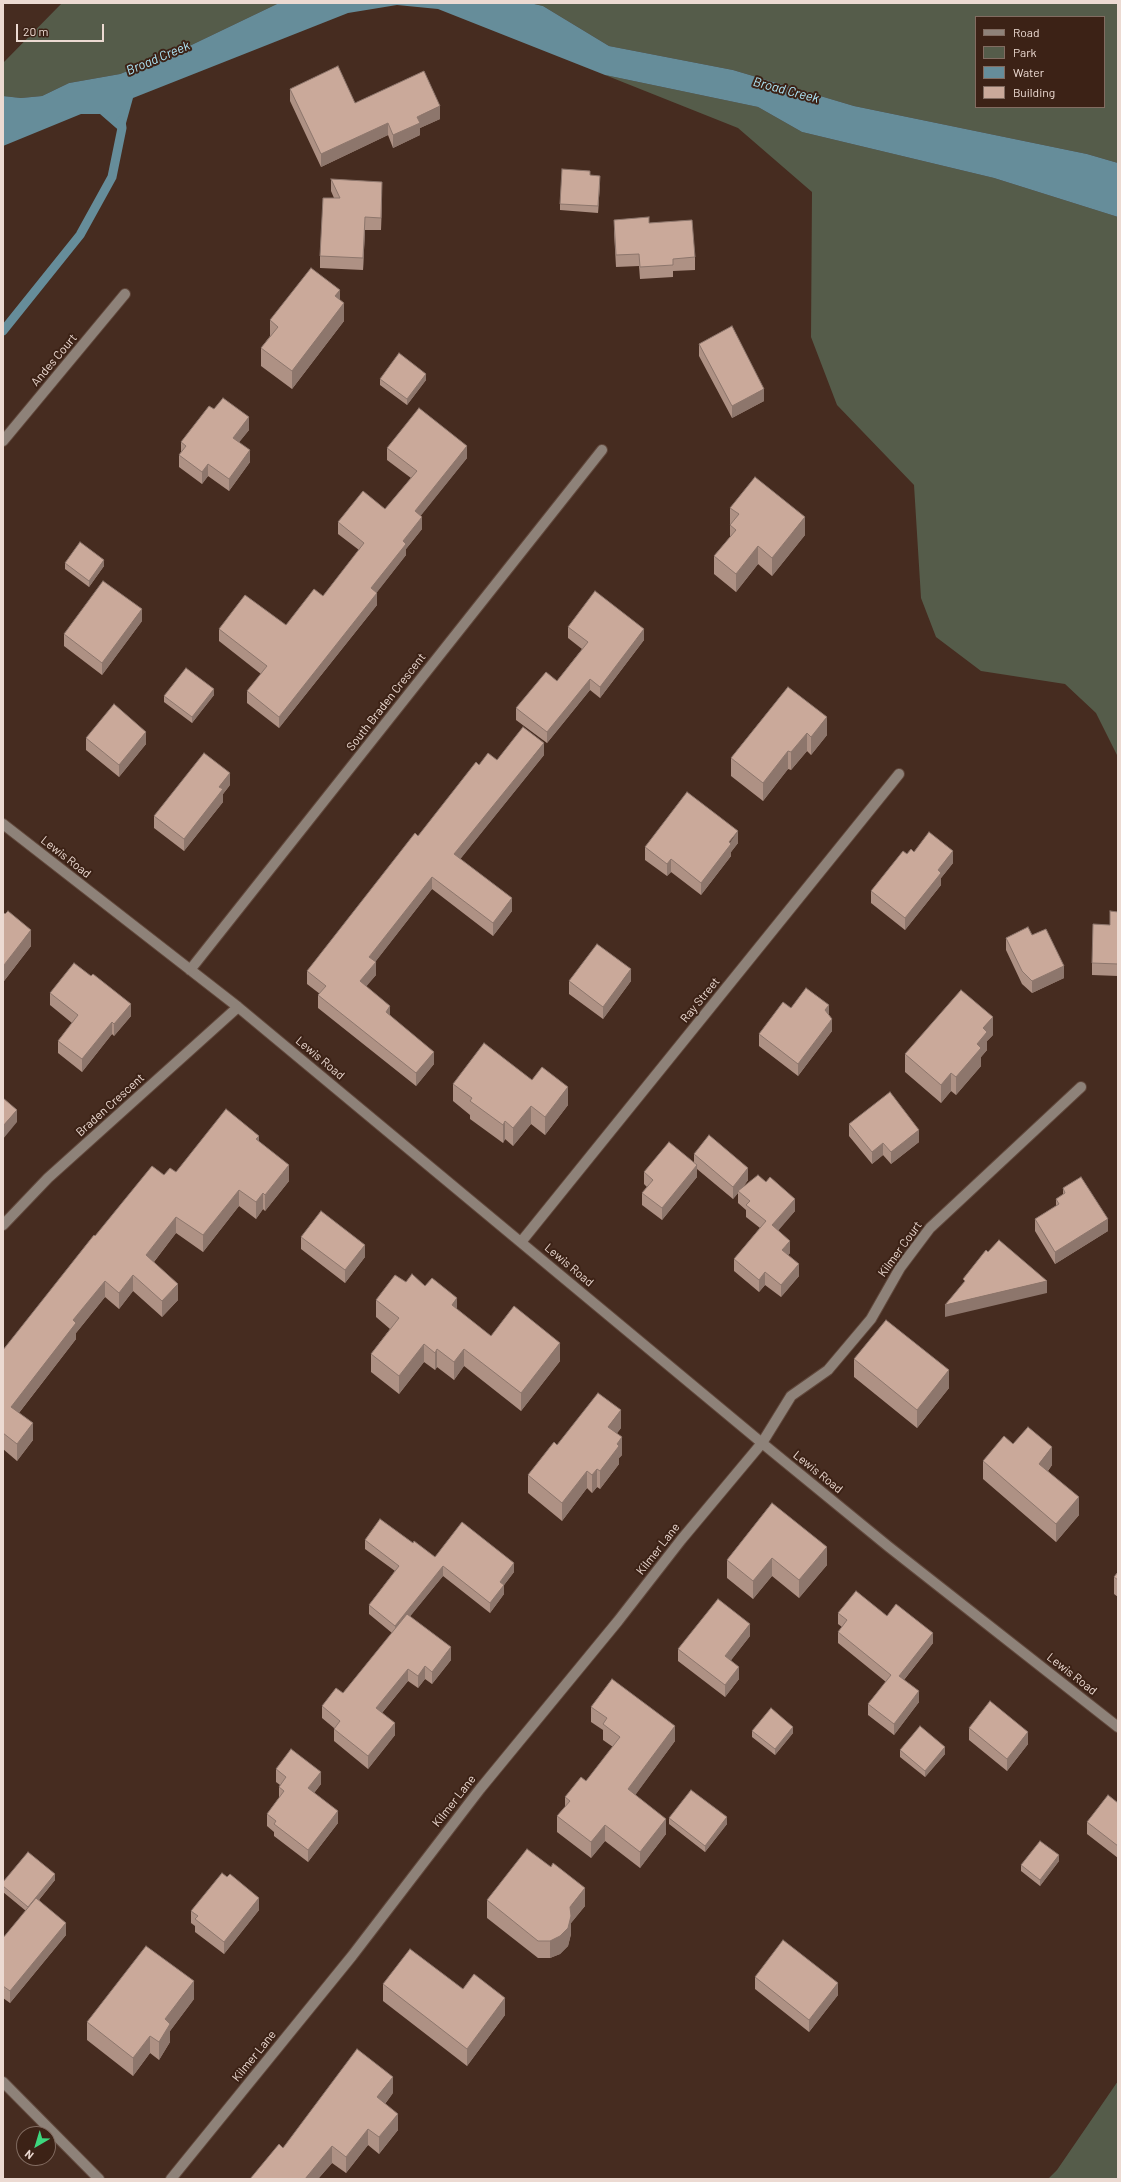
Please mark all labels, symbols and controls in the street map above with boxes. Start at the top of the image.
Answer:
scale bar [18,16,106,42]
legend [975,16,1105,108]
text: 20 m [23,24,49,38]
text: Road [1013,25,1040,39]
water label: Broad Creek [124,38,192,78]
text: Park [1013,45,1037,59]
text: Water [1013,65,1044,79]
water label: Broad Creek [751,74,821,106]
text: Building [1013,85,1055,99]
street label: Andes Court [28,331,80,389]
street label: South Braden Crescent [343,650,429,754]
street label: Lewis Road [38,833,94,881]
street label: Ray Street [677,974,723,1026]
street label: Lewis Road [293,1033,347,1083]
street label: Braden Crescent [73,1071,147,1139]
street label: Kilmer Court [875,1218,925,1280]
street label: Lewis Road [542,1240,596,1290]
street label: Lewis Road [790,1448,846,1496]
street label: Kilmer Lane [633,1520,683,1578]
street label: Lewis Road [1044,1650,1100,1698]
street label: Kilmer Lane [429,1772,479,1830]
street label: Kilmer Lane [229,2027,279,2085]
north arrow [16,2126,56,2166]
text: N [22,2148,36,2162]

